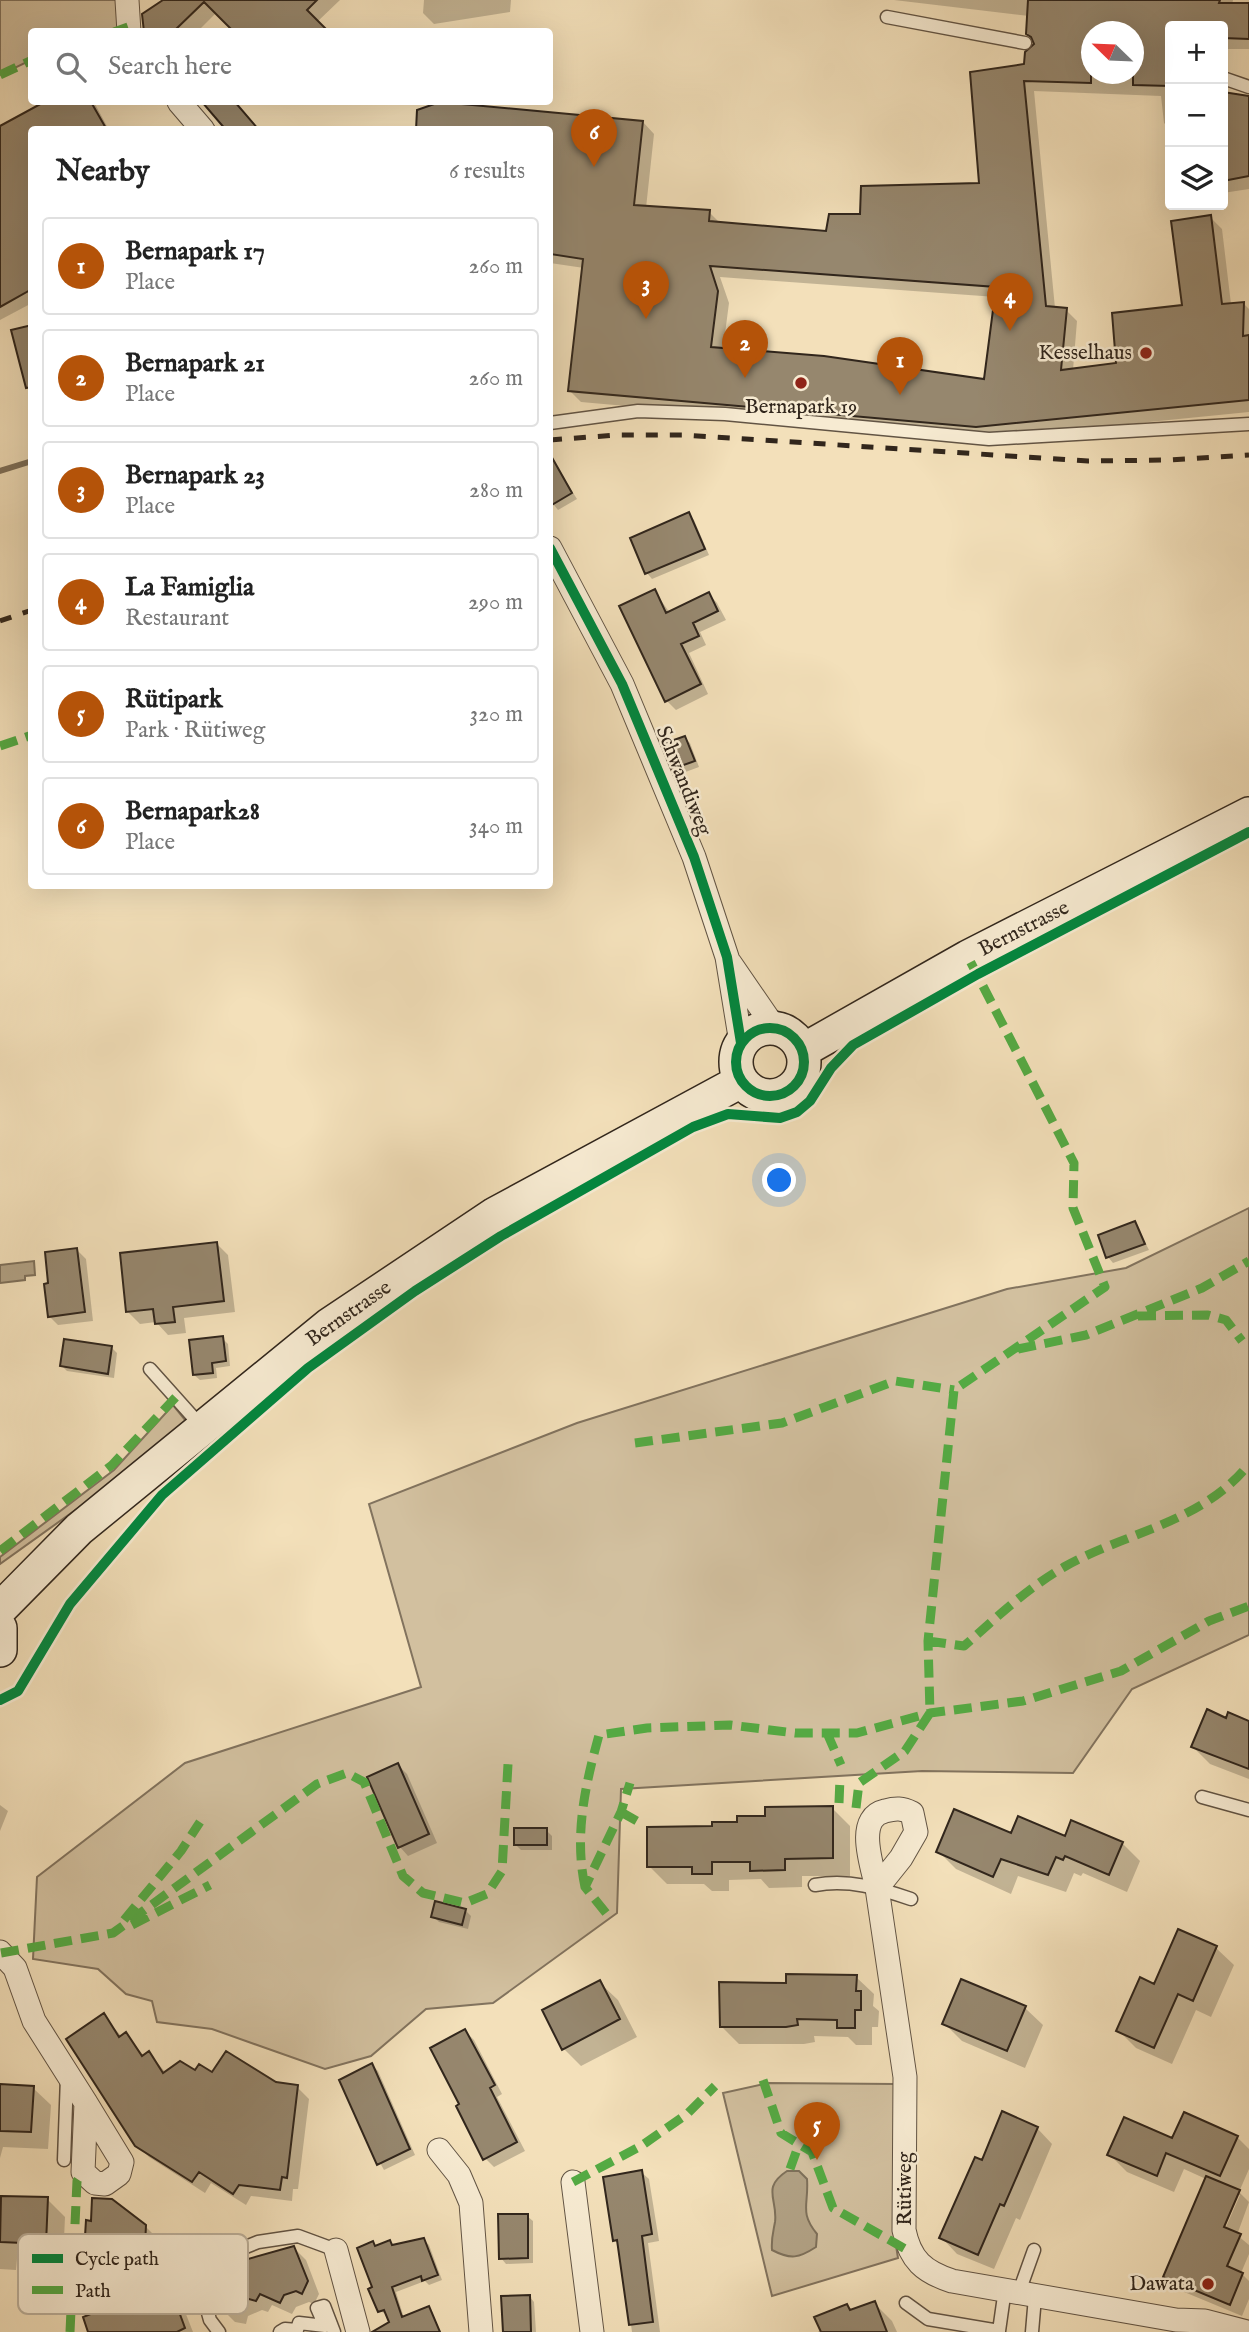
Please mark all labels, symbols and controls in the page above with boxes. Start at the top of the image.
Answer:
north arrow [1081,21,1144,84]
map controls [1165,21,1228,210]
button: + [1165,21,1228,84]
search box [28,28,553,105]
icon: search [52,48,90,86]
text: Search here [108,50,232,83]
button: − [1165,84,1228,147]
pin: 6 [571,109,617,167]
button: layers [1165,147,1228,210]
text: Nearby [56,153,149,191]
text: 6 results [449,157,525,186]
text: Bernapark 17 [125,235,265,268]
text: 1 [77,252,85,281]
text: 260 m [468,252,523,281]
pin: 3 [623,261,669,319]
text: Place [125,268,175,297]
pin: 4 [987,273,1033,331]
pin: 2 [722,320,768,378]
pin: 1 [877,337,923,395]
place label: Kesselhaus [1038,340,1132,367]
marker: Kesselhaus [1138,345,1154,361]
text: Bernapark 21 [125,347,265,380]
text: 2 [76,364,86,393]
text: 260 m [468,364,523,393]
marker: Bernapark 19 [793,375,809,391]
text: Place [125,380,175,409]
place label: Bernapark 19 [745,394,857,421]
text: Bernapark 23 [125,459,265,492]
text: 3 [77,476,85,505]
text: 280 m [469,476,523,505]
text: Place [125,492,175,521]
text: La Famiglia [125,571,254,604]
text: 4 [75,588,87,617]
text: 290 m [468,588,523,617]
text: Restaurant [125,604,229,633]
text: Rütipark [125,683,223,716]
text: 5 [77,700,85,729]
text: 320 m [470,700,523,729]
text: Park · Rütiweg [125,716,265,745]
street label: Schwandiweg [649,722,717,840]
text: Bernapark28 [125,795,260,828]
text: 6 [76,812,86,841]
text: 340 m [469,812,523,841]
text: Place [125,828,175,857]
street label: Bernstrasse [974,895,1074,963]
your location [762,1163,796,1197]
street label: Bernstrasse [301,1275,397,1353]
pin: 5 [794,2102,840,2160]
street label: Rütiweg [892,2151,919,2226]
legend [18,2234,248,2314]
text: Cycle path [75,2248,159,2272]
place label: Dawata [1129,2271,1195,2298]
marker: Dawata [1200,2276,1216,2292]
text: Path [75,2280,111,2304]

